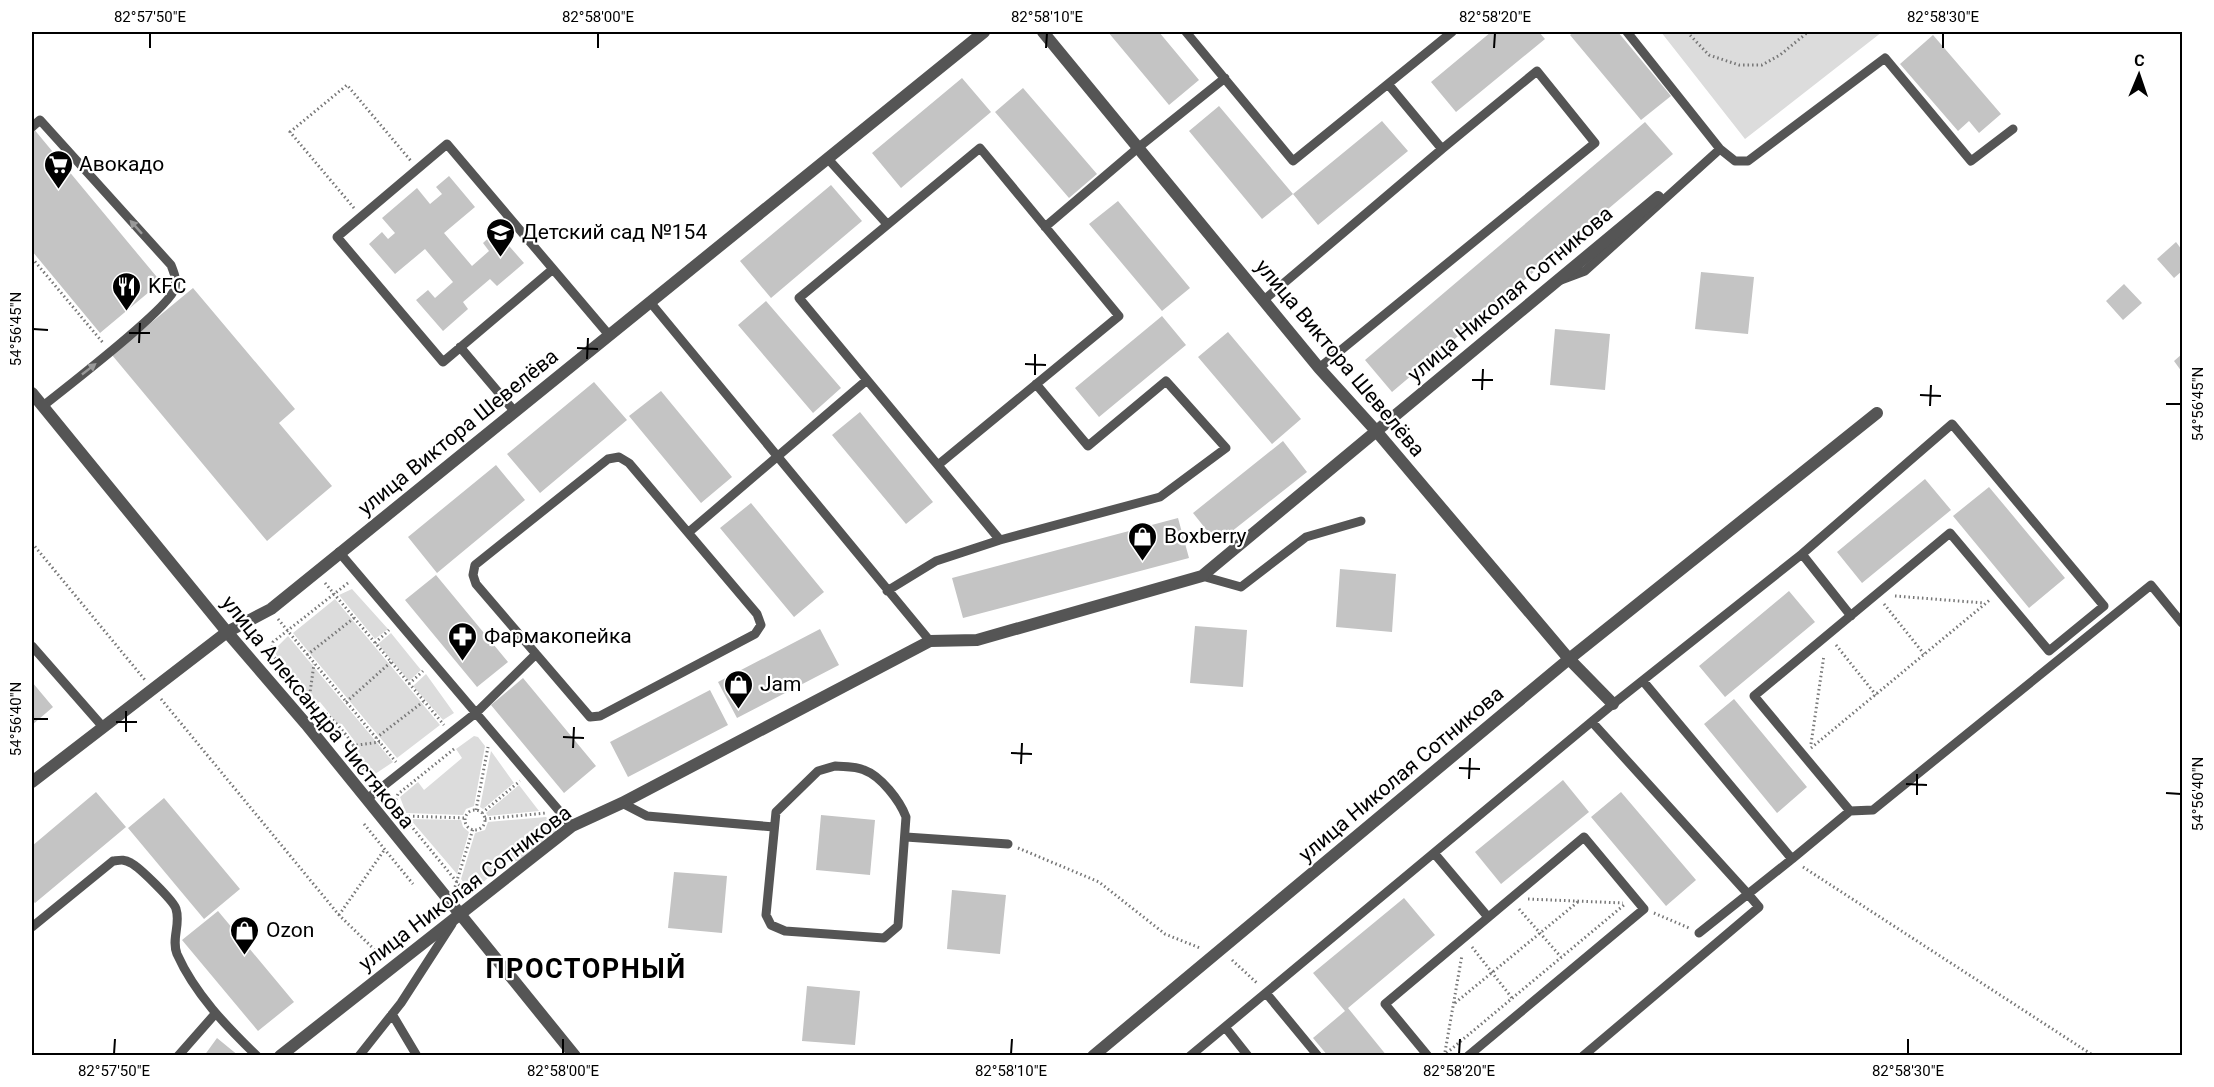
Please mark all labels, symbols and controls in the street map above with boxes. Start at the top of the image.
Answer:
text: 82°57'50"E [114,8,187,26]
text: 82°58'00"E [562,8,635,26]
text: 82°58'10"E [1011,8,1084,26]
text: 82°58'20"E [1459,8,1532,26]
text: 82°58'30"E [1907,8,1980,26]
north arrow [2109,45,2169,105]
text: С [2134,51,2145,70]
supermarket icon: Авокадо [42,148,74,190]
place label: Авокадо [79,152,164,176]
street label: улица Николая Сотникова [1403,201,1617,387]
school or university icon: Детский сад №154 [485,216,517,258]
one-way arrow [129,219,143,234]
place label: Детский сад №154 [522,220,707,244]
street label: улица Виктора Шевелёва [1250,254,1430,462]
restaurant icon: KFC [111,270,143,312]
place label: KFC [148,274,186,298]
text: 54°56'45"N [7,292,25,366]
street label: улица Виктора Шевелёва [353,344,563,520]
one-way arrow [81,364,96,376]
text: 54°56'45"N [2189,367,2207,441]
shop icon: Boxberry [1127,520,1159,562]
place label: Boxberry [1164,524,1247,548]
street label: улица Александра Чистякова [217,591,419,833]
pharmacy icon: Фармакопейка [447,620,479,662]
place label: Фармакопейка [484,624,632,648]
shop icon: Jam [723,668,755,710]
place label: Jam [760,672,801,696]
street label: улица Николая Сотникова [1294,681,1508,867]
text: 54°56'40"N [7,682,25,756]
text: 54°56'40"N [2189,757,2207,831]
street label: улица Николая Сотникова [354,800,576,976]
shop icon: Ozon [229,914,261,956]
place label: Ozon [266,918,314,942]
district label: ПРОСТОРНЫЙ [485,953,687,985]
text: 82°57'50"E [78,1062,151,1080]
text: 82°58'00"E [527,1062,600,1080]
text: 82°58'10"E [975,1062,1048,1080]
text: 82°58'20"E [1423,1062,1496,1080]
text: 82°58'30"E [1872,1062,1945,1080]

